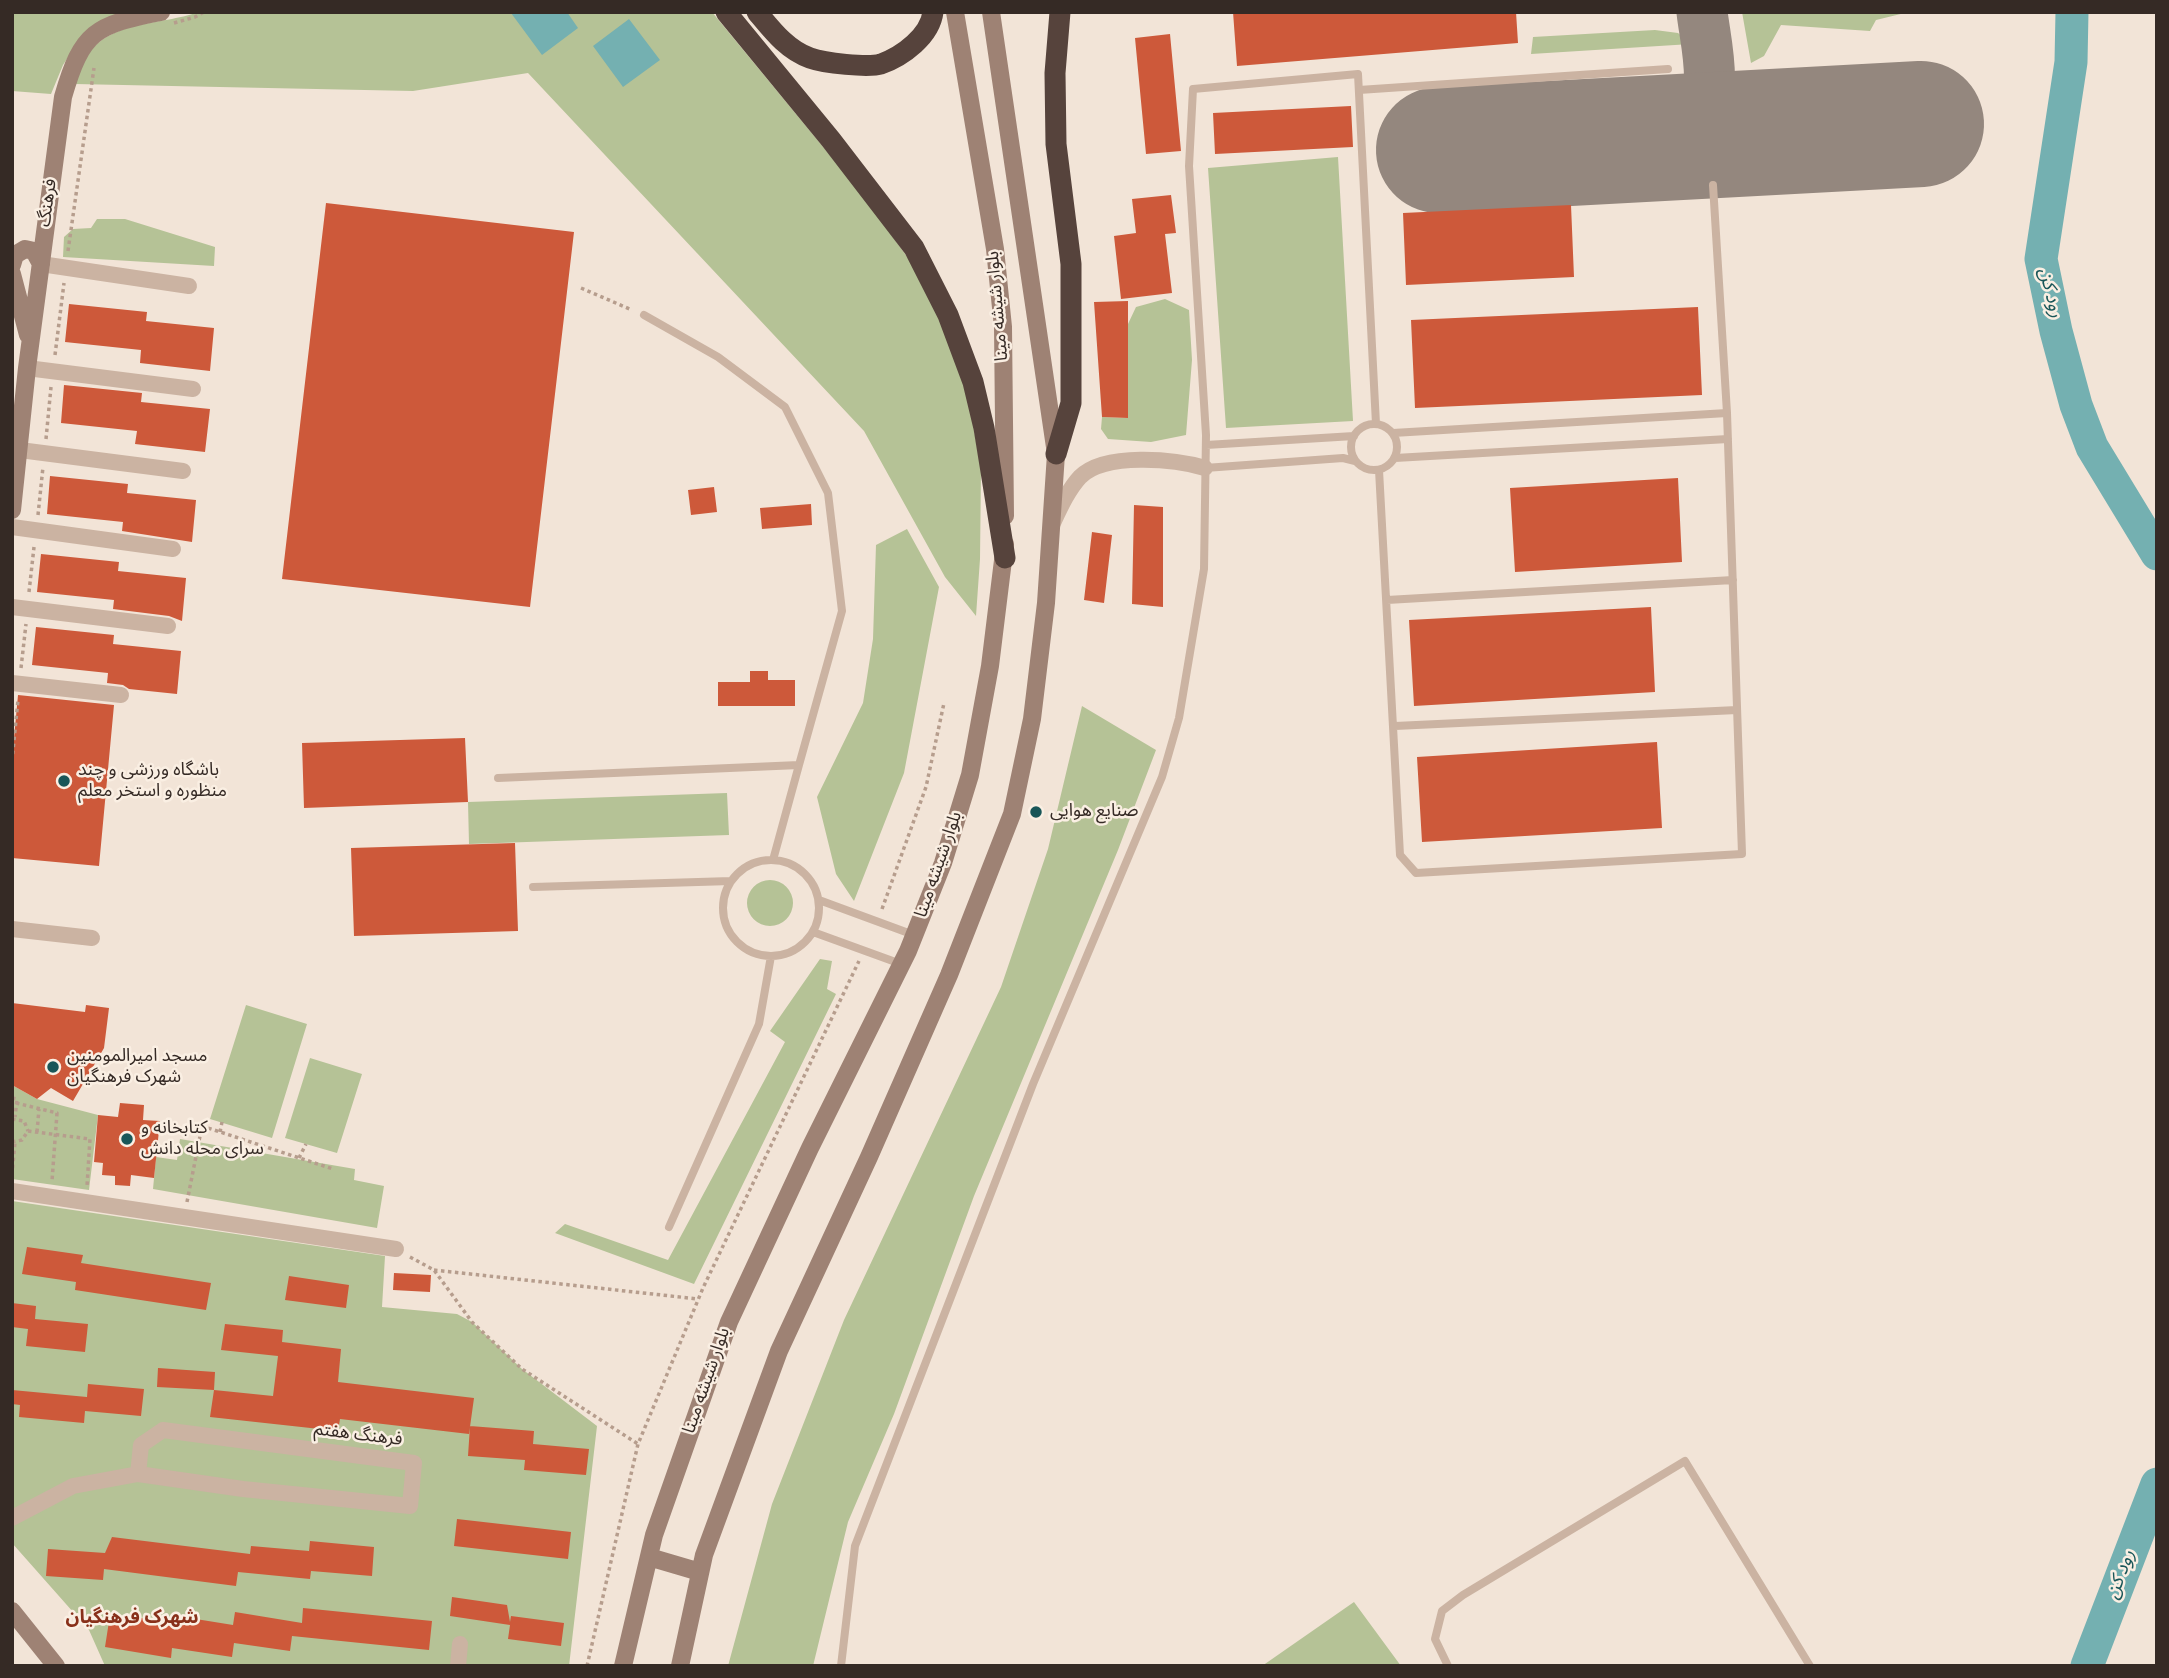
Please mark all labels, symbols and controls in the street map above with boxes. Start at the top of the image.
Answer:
street label: فرهنگ [35,177,63,229]
street label: بلوار شیشه مینا [983,250,1015,362]
water label: رود کن [2032,266,2066,320]
place label: باشگاه ورزشی و چند منظوره و استخر معلم [78,760,227,802]
marker: باشگاه ورزشی و چند منظوره و استخر معلم [56,773,72,789]
place label: صنایع هوایی [1050,801,1139,823]
marker: صنایع هوایی [1028,804,1044,820]
street label: بلوار شیشه مینا [912,809,968,921]
place label: مسجد امیرالمومنین شهرک فرهنگیان [67,1046,207,1088]
marker: مسجد امیرالمومنین شهرک فرهنگیان [45,1059,61,1075]
place label: کتابخانه و سرای محله دانش [141,1118,264,1160]
marker: کتابخانه و سرای محله دانش [119,1131,135,1147]
street label: بلوار شیشه مینا [680,1325,736,1437]
street label: فرهنگ هفتم [313,1420,403,1452]
water label: رود کن [2102,1547,2142,1603]
district label: شهرک فرهنگیان [65,1608,199,1630]

